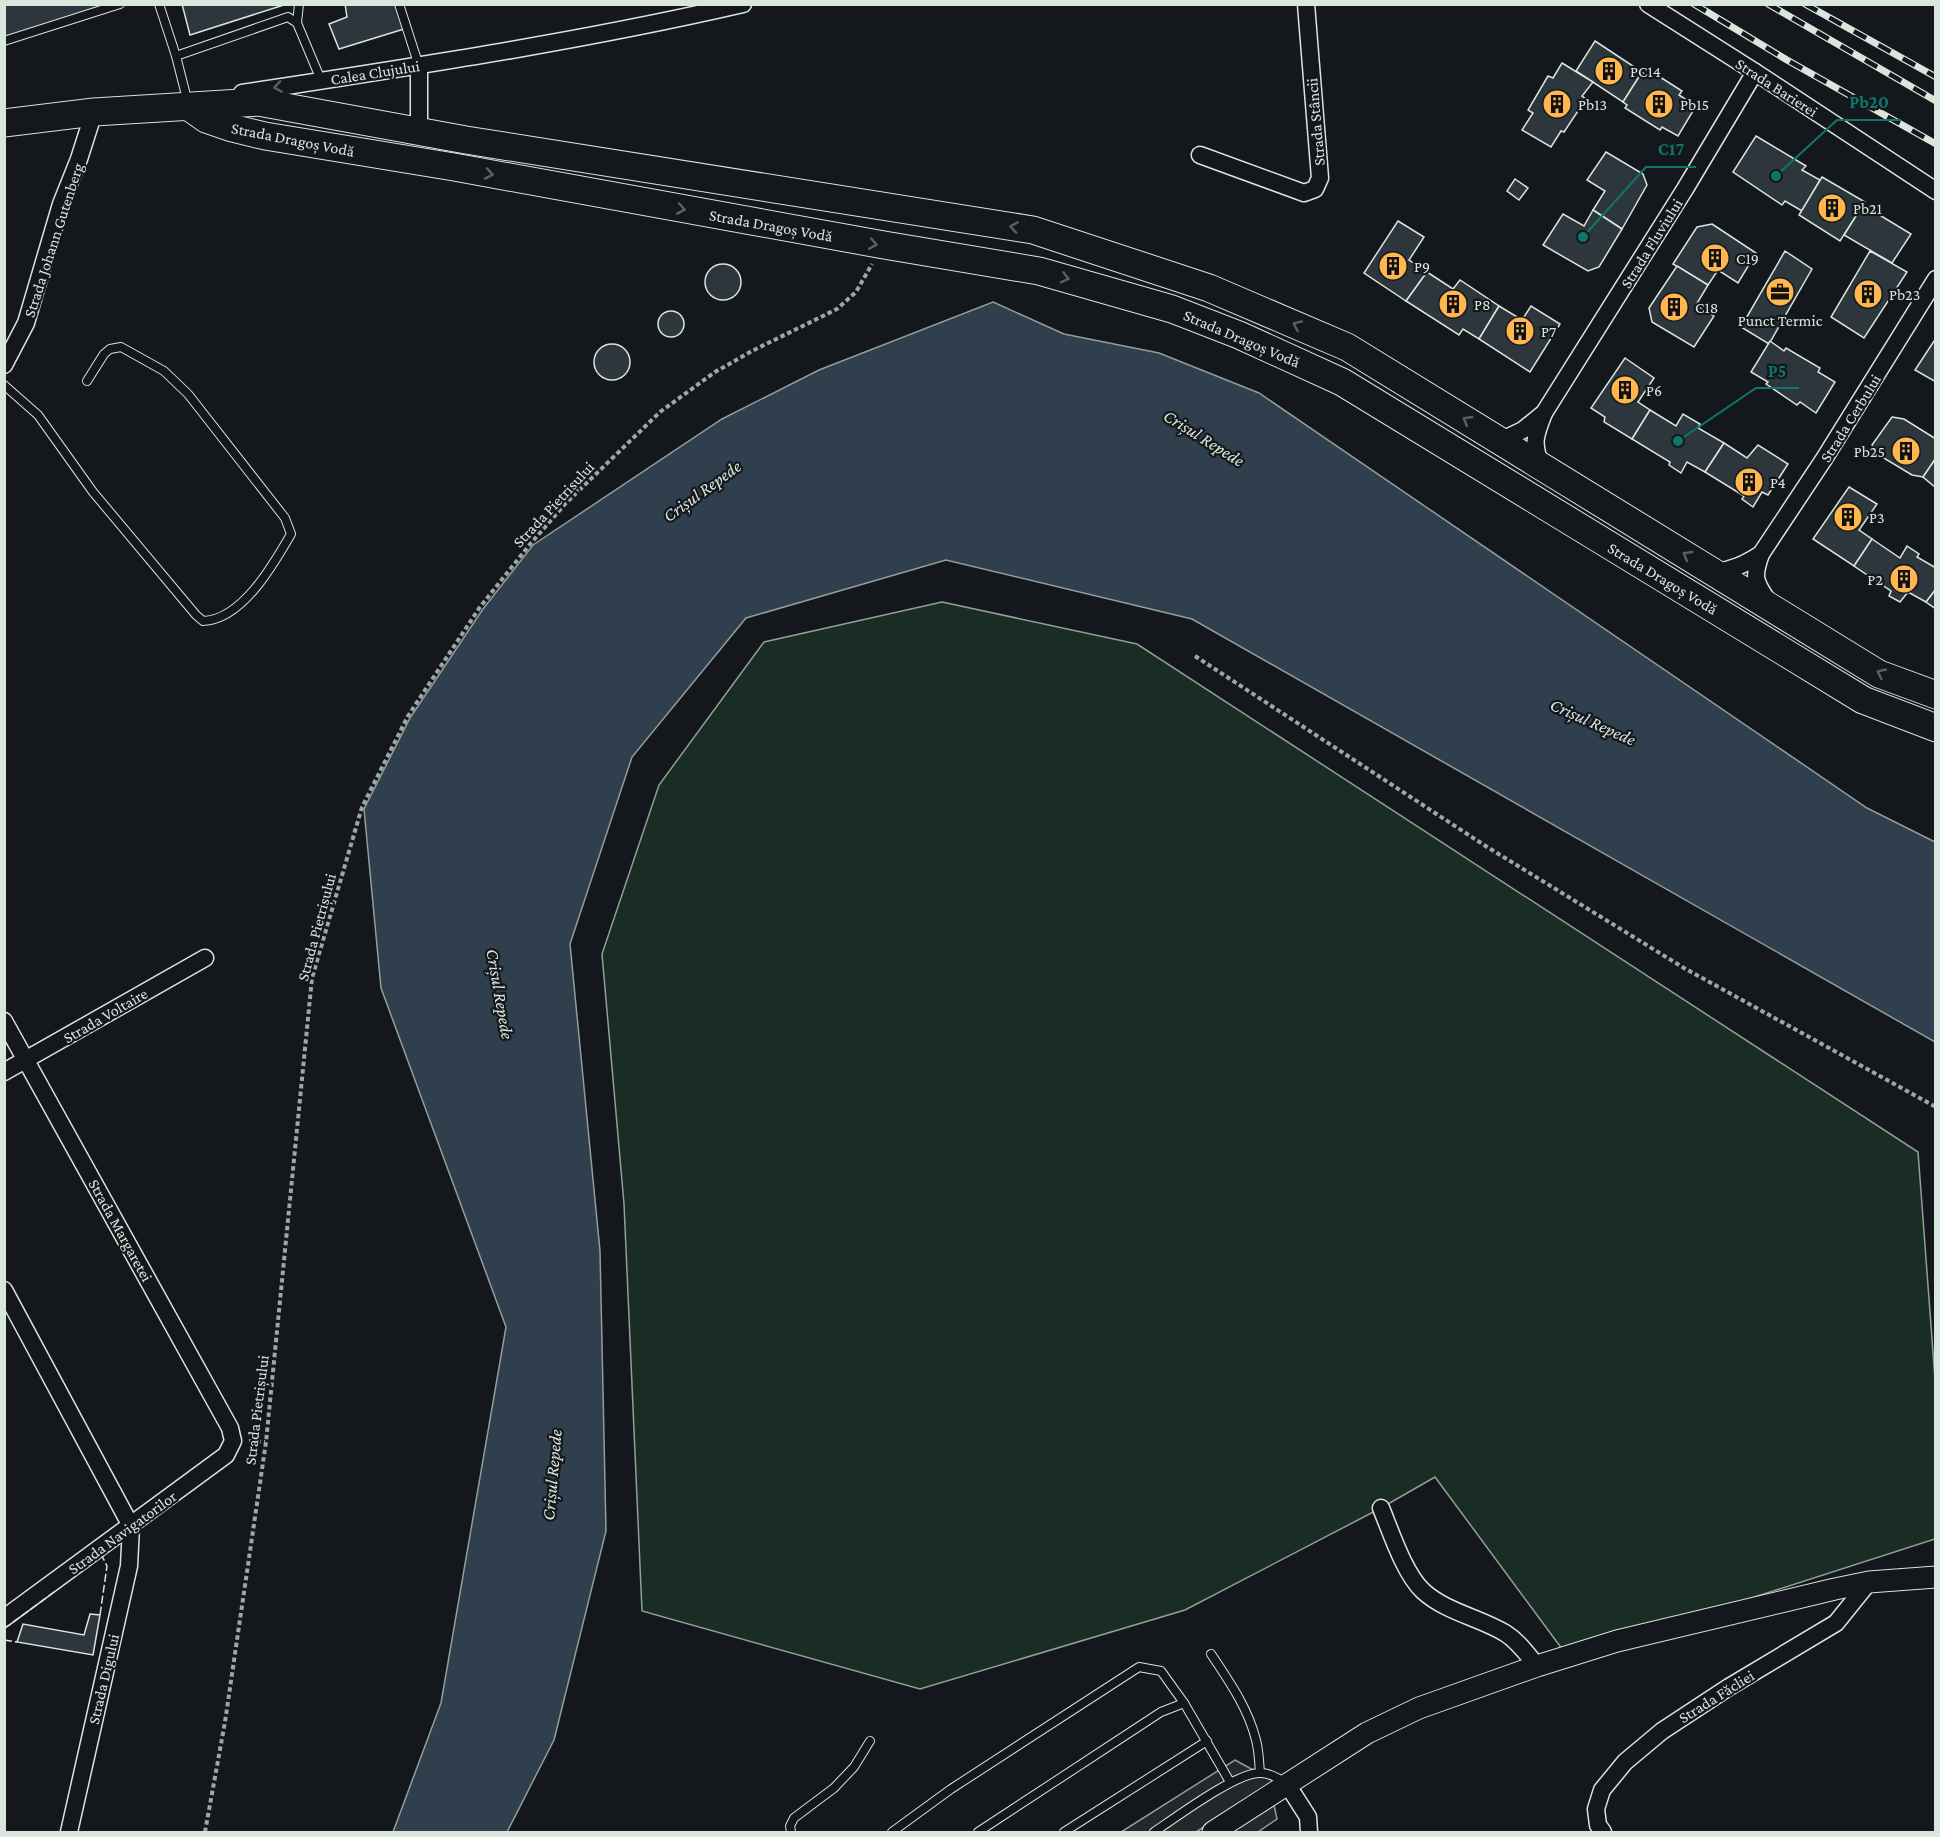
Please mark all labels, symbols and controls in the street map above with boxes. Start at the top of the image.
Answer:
building icon: PC14 [1593,55,1625,87]
street label: Strada Barierei [1733,55,1821,120]
street label: Calea Clujului [329,57,421,89]
place label: PC14 [1630,63,1661,80]
street label: Strada Stâncii [1303,77,1328,167]
one-way arrow [273,81,282,93]
callout: Pb20 [1837,84,1901,120]
building icon: Pb13 [1541,88,1573,120]
building icon: Pb15 [1643,88,1675,120]
text: Pb20 [1849,92,1889,112]
place label: Pb13 [1578,96,1607,113]
place label: Pb15 [1680,96,1709,113]
street label: Strada Dragoș Vodă [230,119,356,162]
callout: C17 [1646,131,1696,167]
text: C17 [1658,139,1684,159]
street label: Strada Johann Gutenberg [21,161,87,320]
one-way arrow [484,167,494,180]
building icon: Pb21 [1816,192,1848,224]
street label: Strada Fluviului [1617,196,1686,291]
place label: Pb21 [1853,200,1882,217]
one-way arrow [676,202,686,215]
street label: Strada Dragoș Vodă [708,206,834,247]
one-way arrow [1010,221,1019,233]
one-way arrow [869,237,878,249]
building icon: C19 [1699,242,1731,274]
building icon: P9 [1377,250,1409,282]
place label: C19 [1736,250,1759,267]
place label: P9 [1414,258,1430,275]
one-way arrow [1060,271,1070,284]
office icon: Punct Termic [1764,276,1796,308]
building icon: Pb23 [1852,278,1884,310]
place label: Pb23 [1889,286,1920,303]
building icon: P8 [1437,288,1469,320]
building icon: C18 [1658,291,1690,323]
place label: P8 [1474,296,1491,313]
place label: C18 [1695,299,1718,316]
street label: Strada Dragoș Vodă [1180,306,1303,373]
place label: Punct Termic [1738,312,1823,329]
building icon: P7 [1504,315,1536,347]
one-way arrow [1293,320,1304,332]
place label: P7 [1541,323,1557,340]
callout: P5 [1756,352,1799,388]
text: P5 [1768,361,1786,381]
street label: Strada Cerbului [1817,371,1884,465]
building icon: P6 [1609,374,1641,406]
place label: P6 [1646,382,1662,399]
water label: Crișul Repede [1159,405,1248,472]
one-way arrow [1463,416,1473,428]
building icon: Pb25 [1890,435,1922,467]
place label: Pb25 [1854,443,1885,460]
water label: Crișul Repede [659,456,746,528]
street label: Strada Pietrișului [509,458,599,552]
building icon: P4 [1733,466,1765,498]
place label: P4 [1770,474,1786,491]
building icon: P3 [1832,501,1864,533]
place label: P3 [1869,509,1885,526]
street label: Strada Dragoș Vodă [1604,539,1721,620]
one-way arrow [1683,551,1693,563]
building icon: P2 [1888,563,1920,595]
place label: P2 [1867,571,1883,588]
one-way arrow [1877,669,1888,681]
water label: Crișul Repede [1546,694,1639,752]
street label: Strada Pietrișului [294,872,341,983]
water label: Crișul Repede [480,947,518,1041]
street label: Strada Voltaire [60,985,150,1046]
street label: Strada Margaretei [85,1176,156,1285]
street label: Strada Pietrișului [241,1354,274,1466]
water label: Crișul Repede [538,1428,568,1522]
street label: Strada Navigatorilor [65,1487,181,1578]
street label: Strada Digului [85,1632,123,1726]
street label: Strada Făcliei [1676,1667,1757,1726]

